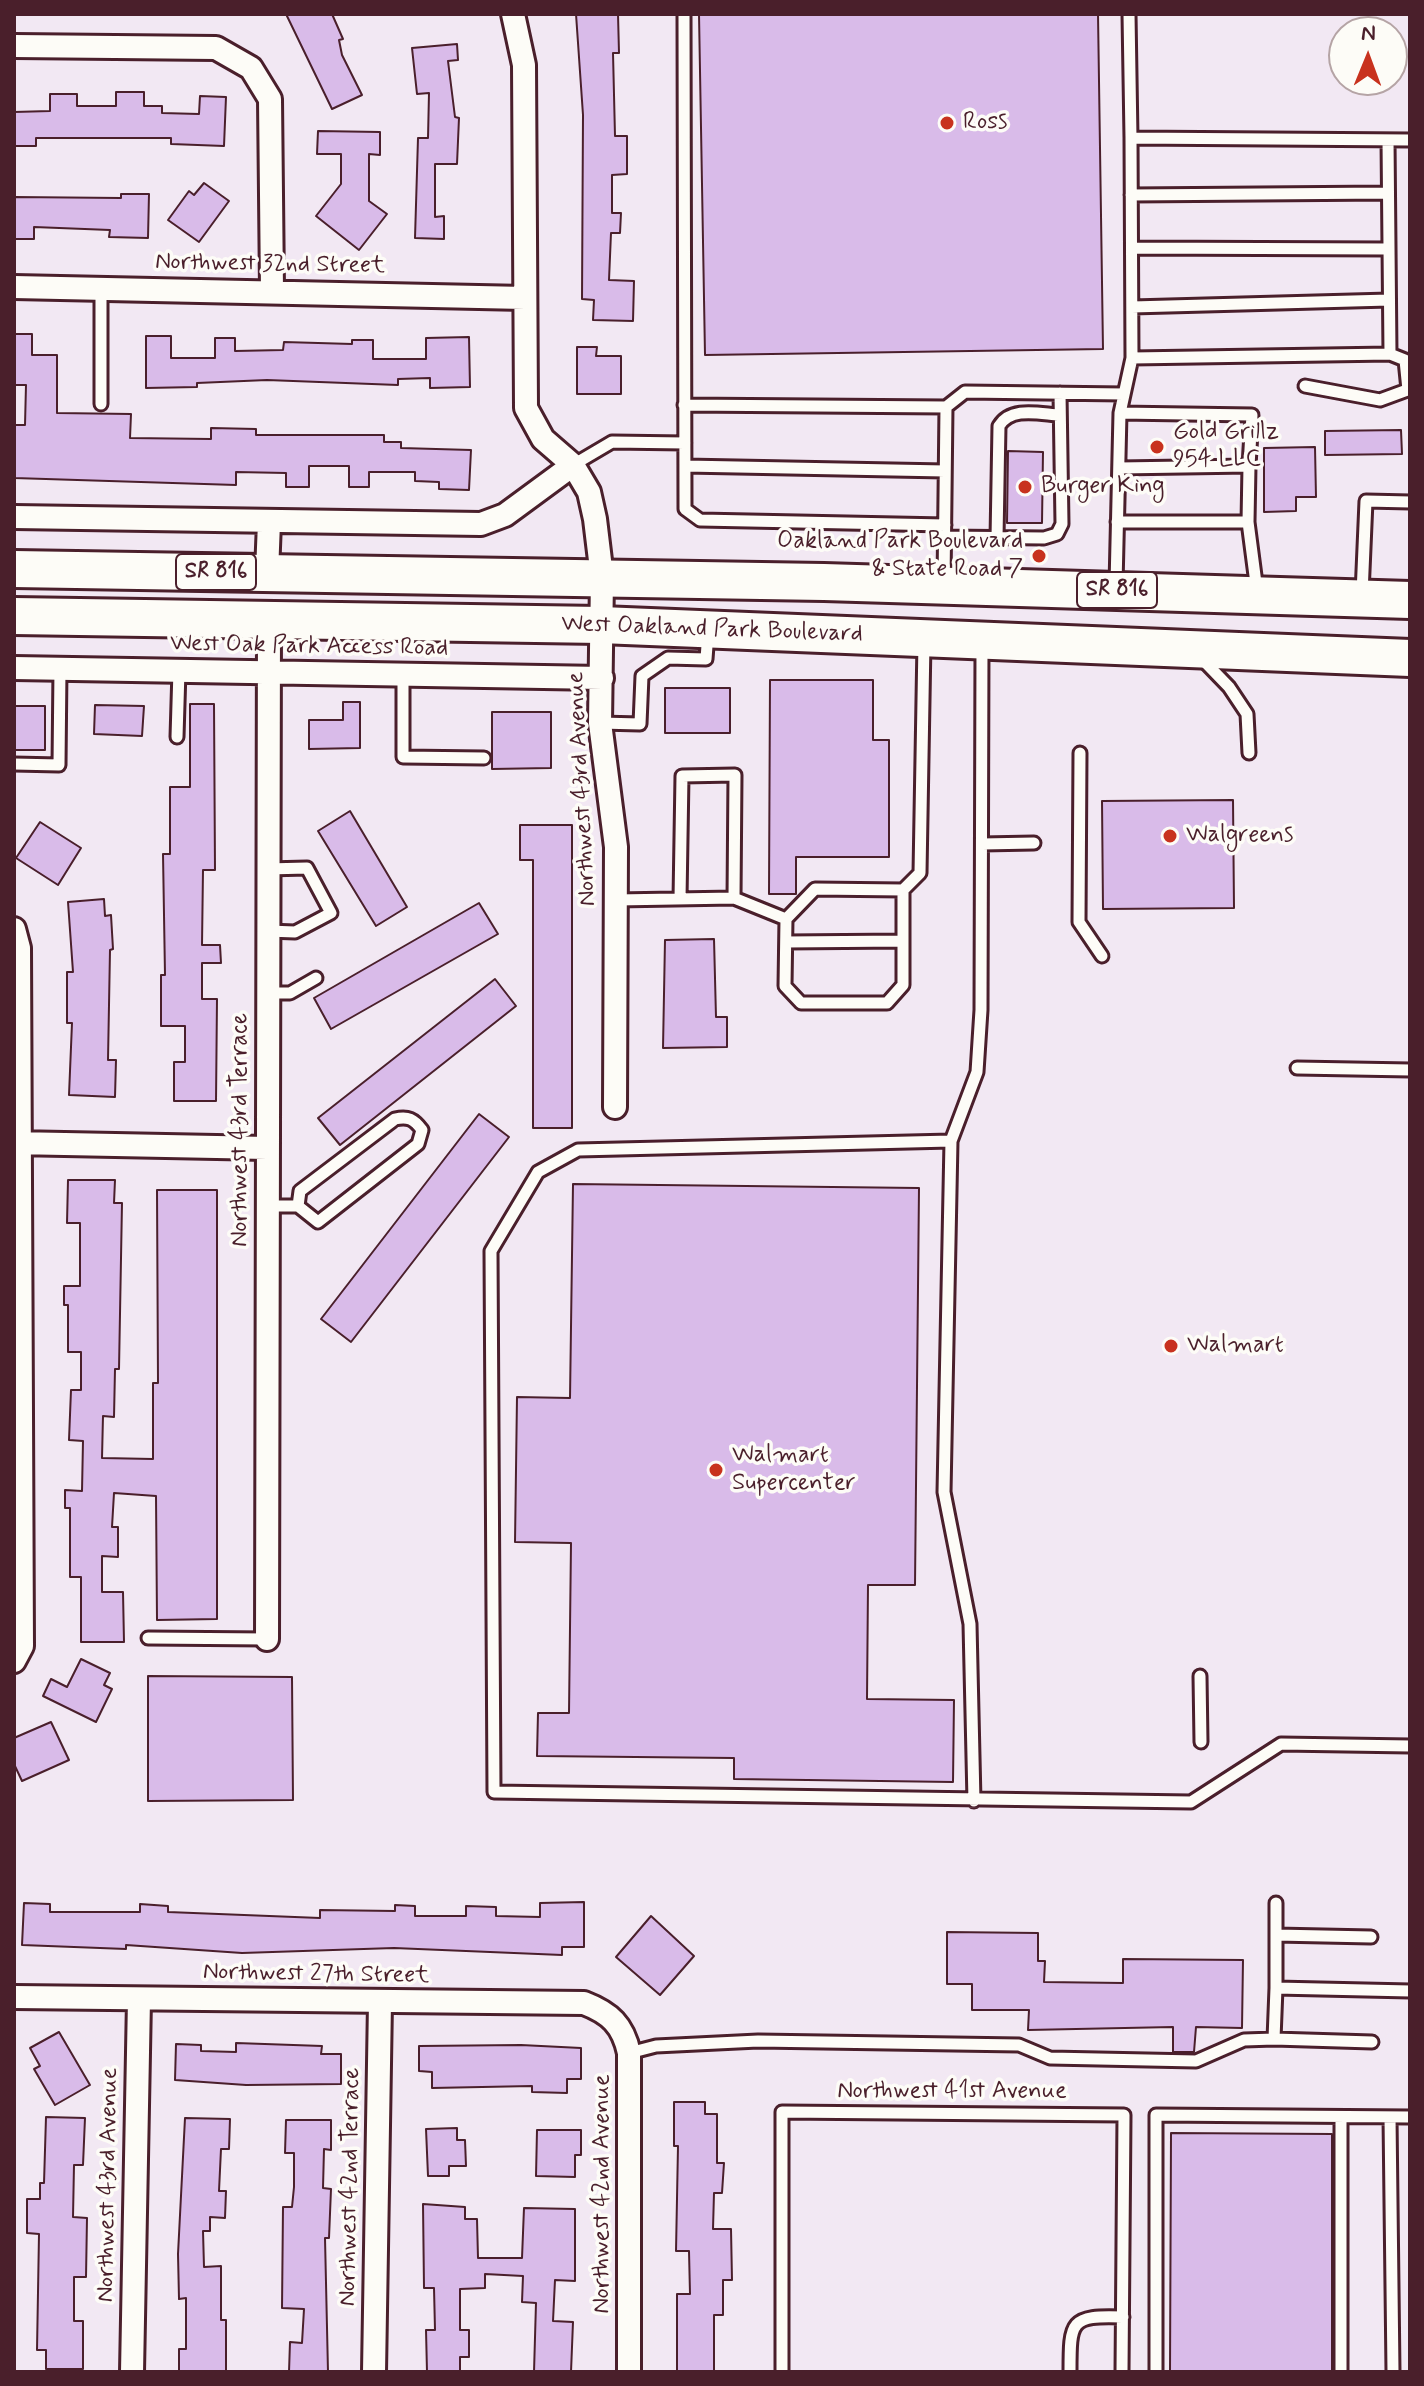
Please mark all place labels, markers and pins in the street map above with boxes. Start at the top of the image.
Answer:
place label: Ross [963,109,1007,137]
marker: Ross [938,114,956,132]
place label: Gold Grillz 954 LLC [1173,419,1279,475]
marker: Gold Grillz 954 LLC [1148,438,1166,456]
place label: Burger King [1041,473,1165,501]
marker: Burger King [1016,478,1034,496]
place label: Oakland Park Boulevard & State Road 7 [777,528,1023,584]
marker: Oakland Park Boulevard & State Road 7 [1030,547,1048,565]
place label: Walgreens [1186,822,1294,850]
marker: Walgreens [1161,827,1179,845]
place label: Walmart [1187,1332,1284,1360]
marker: Walmart [1162,1337,1180,1355]
place label: Walmart Supercenter [732,1442,856,1498]
marker: Walmart Supercenter [707,1461,725,1479]

